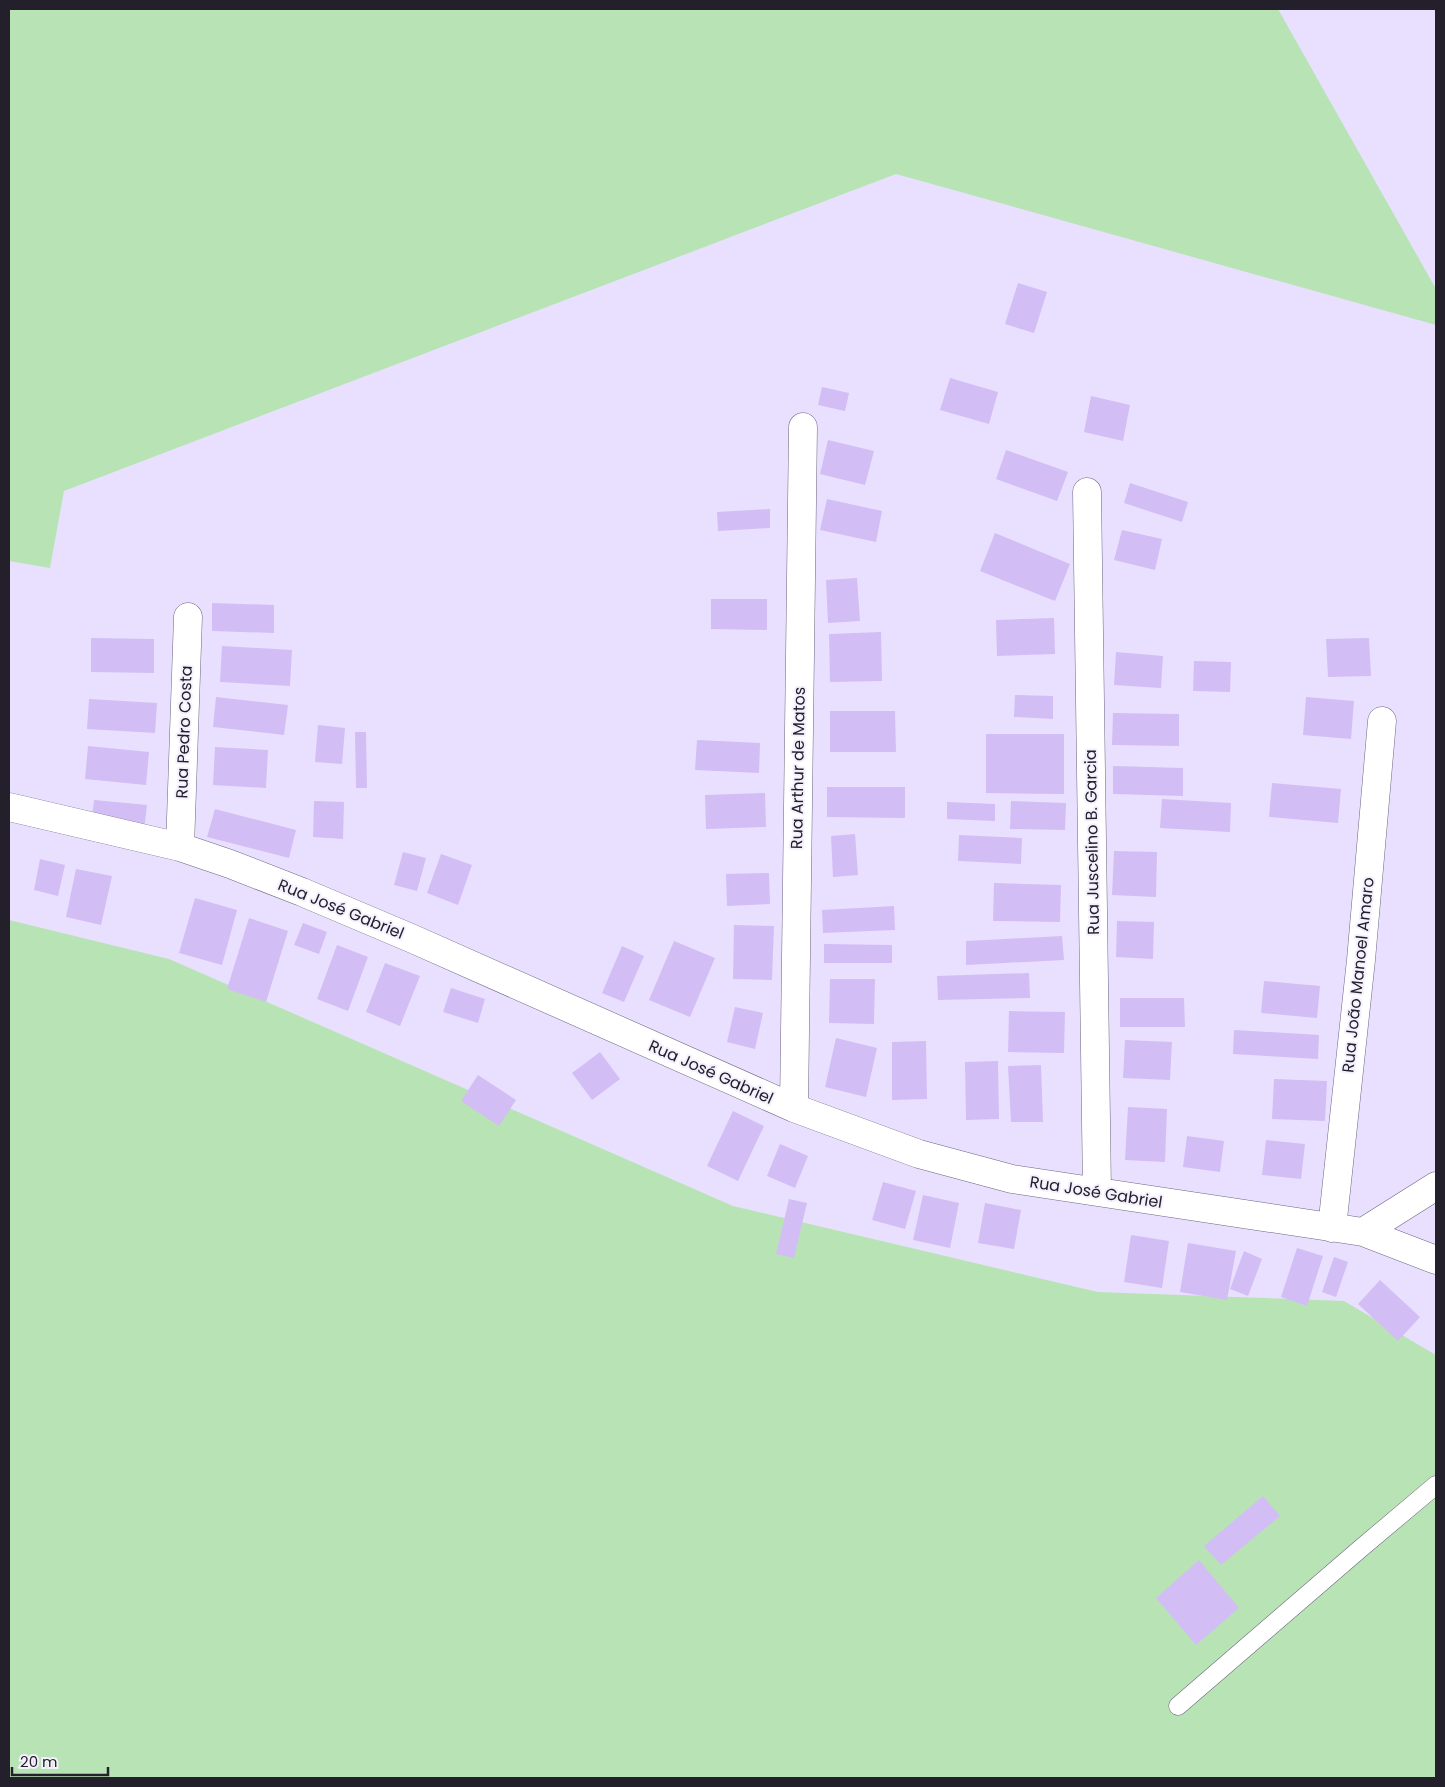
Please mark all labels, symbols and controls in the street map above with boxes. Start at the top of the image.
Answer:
street label: Rua Pedro Costa [170,665,198,799]
street label: Rua Arthur de Matos [785,687,811,849]
street label: Rua Juscelino B. Garcia [1079,749,1105,935]
street label: Rua José Gabriel [274,873,408,945]
street label: Rua João Manoel Amaro [1336,876,1380,1074]
street label: Rua José Gabriel [645,1034,777,1110]
street label: Rua José Gabriel [1028,1170,1164,1214]
scale bar [12,1744,109,1776]
text: 20 m [20,1751,58,1772]

